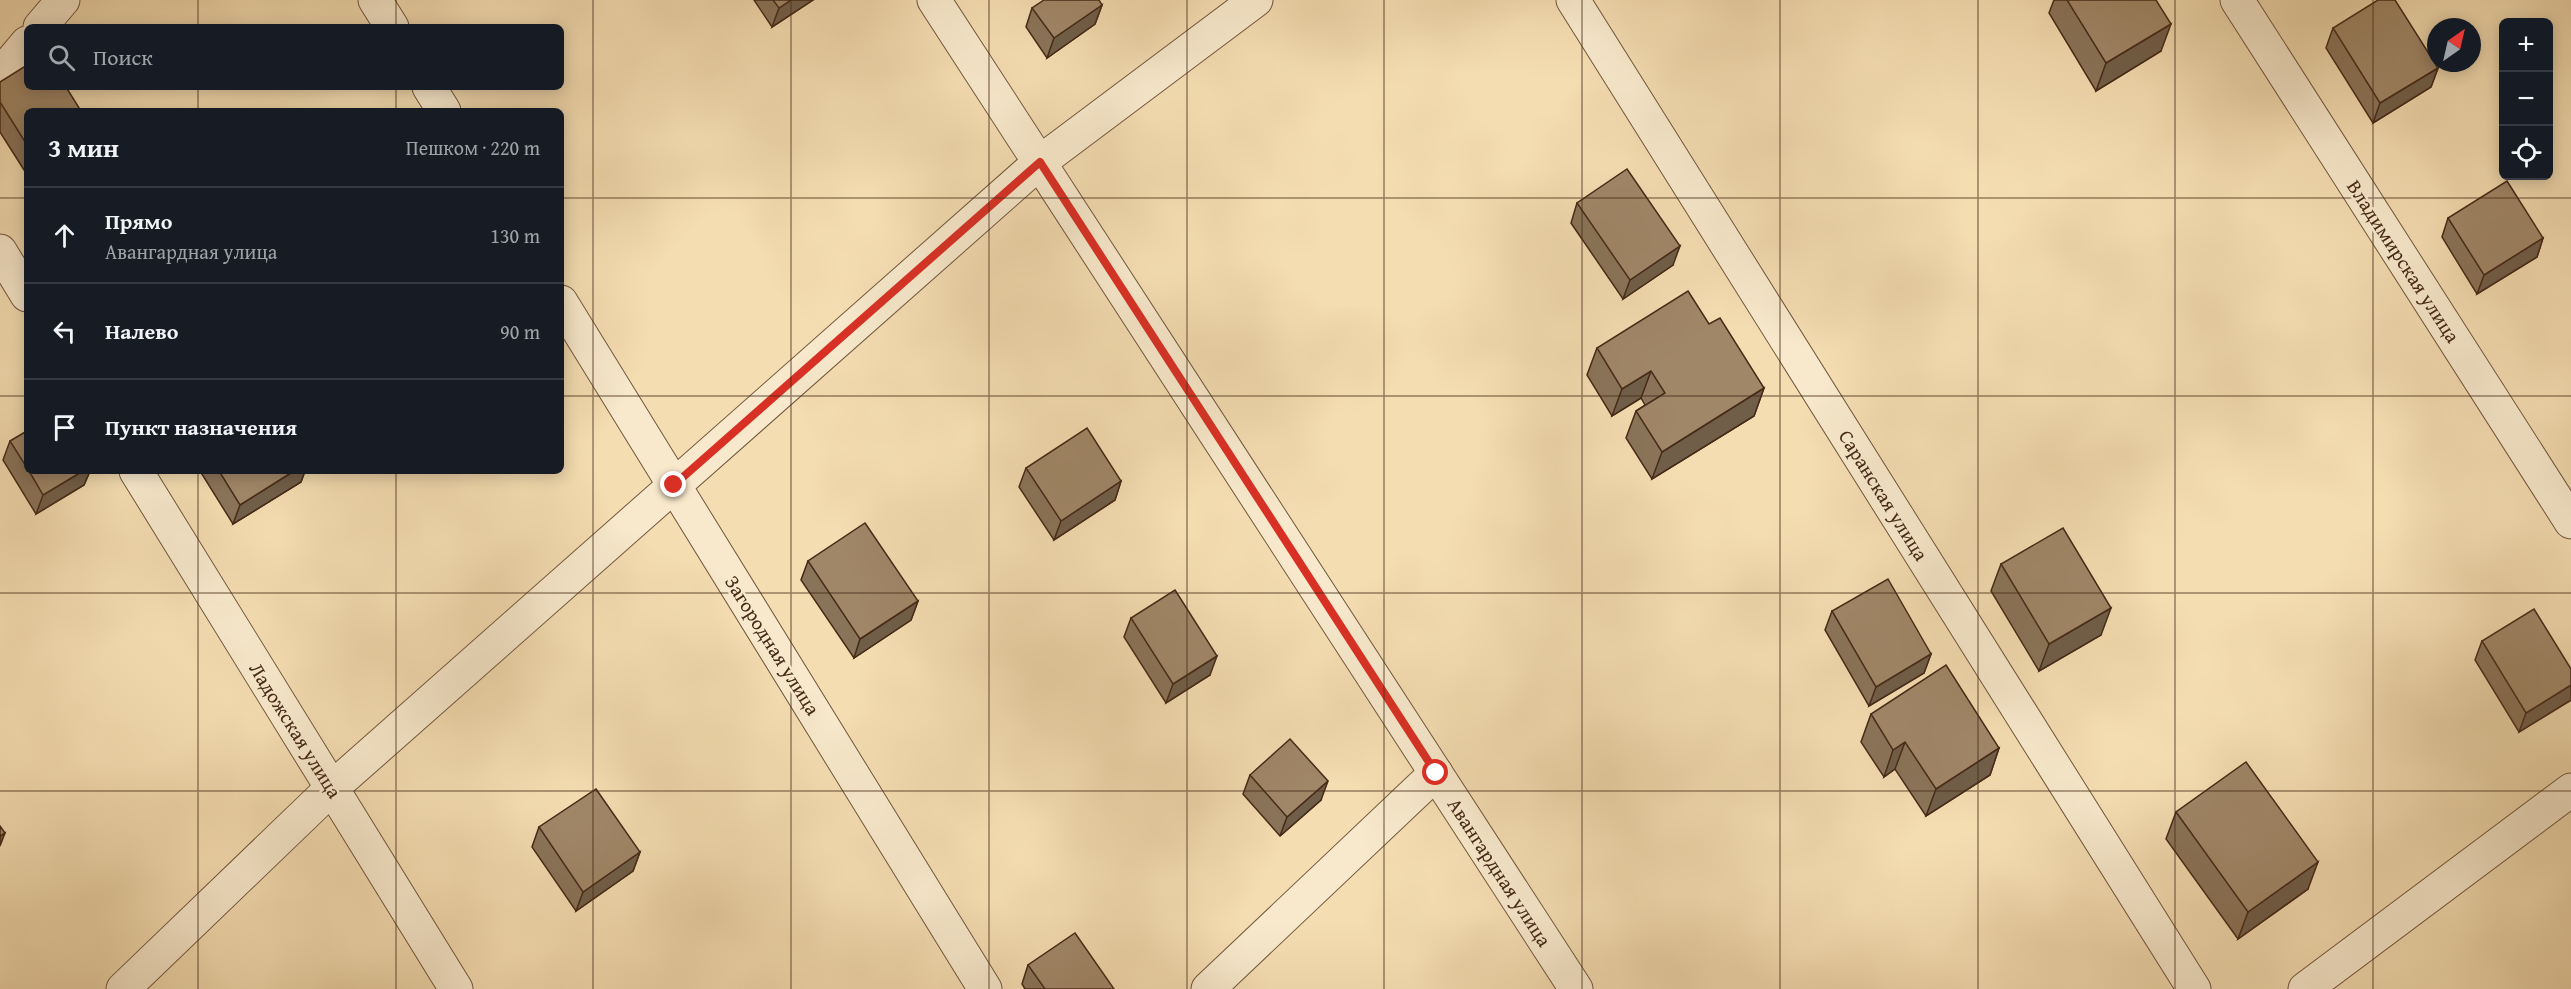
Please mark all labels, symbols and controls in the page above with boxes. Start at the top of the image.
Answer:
north arrow [2427,18,2481,72]
map controls [2499,18,2553,180]
button: + [2499,18,2553,72]
search box [24,24,564,90]
icon: search [45,41,78,74]
text: Поиск [93,41,153,73]
button: − [2499,72,2553,126]
button: locate [2499,126,2553,180]
text: 3 мин [48,128,119,167]
text: Пешком · 220 m [406,133,540,162]
street label: Владимирская улица [2340,174,2468,349]
text: Прямо [105,205,172,237]
icon: ahead [48,219,81,252]
text: 130 m [490,221,540,250]
text: Авангардная улица [105,237,277,266]
icon: left [48,315,81,348]
text: Налево [105,315,178,347]
text: 90 m [500,317,540,346]
icon: arrive [48,411,81,444]
text: Пункт назначения [105,411,297,443]
street label: Саранская улица [1832,424,1936,567]
route end [660,471,686,497]
street label: Загородная улица [718,569,828,721]
street label: Ладожская улица [243,656,350,804]
route start [1422,759,1448,785]
street label: Авангардная улица [1441,792,1559,953]

